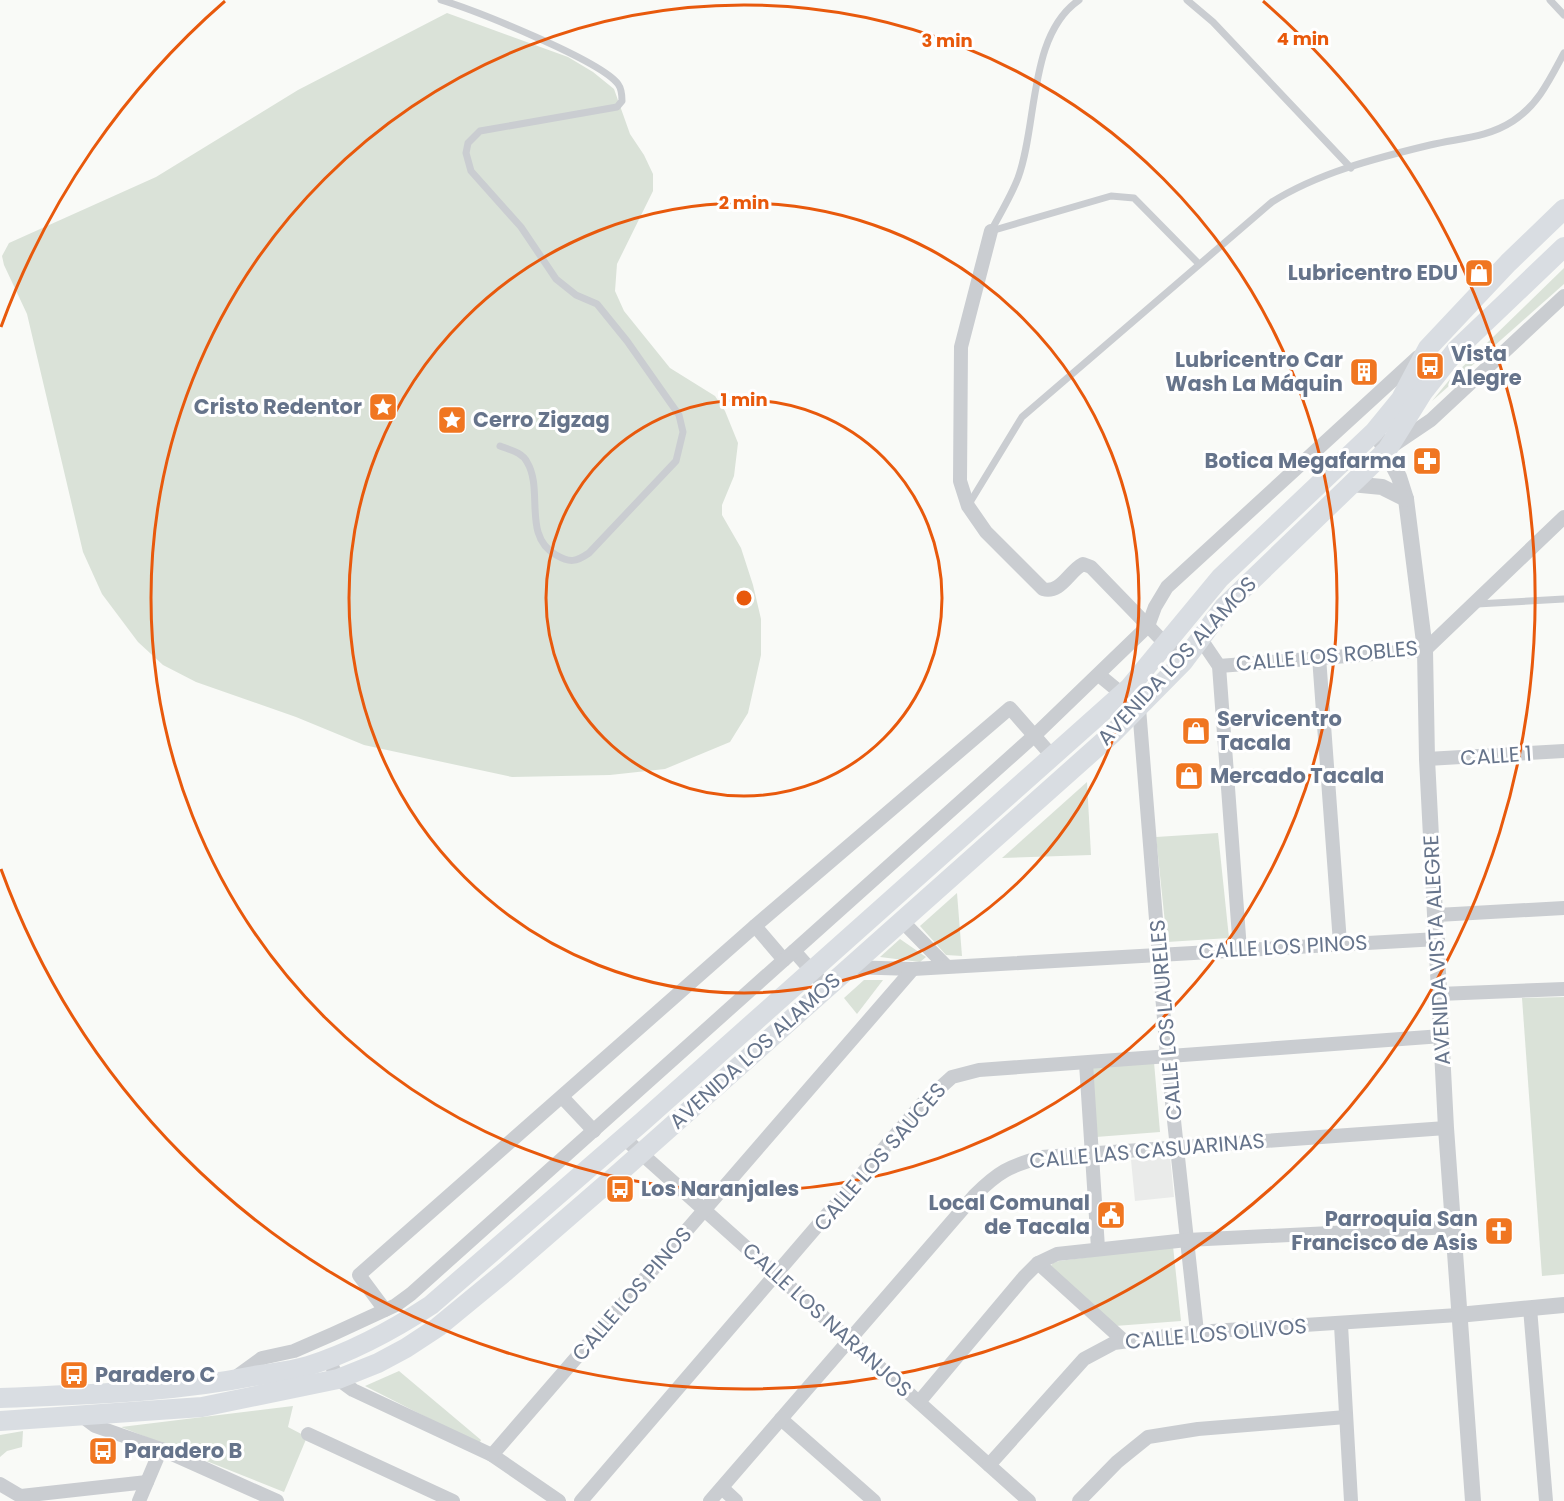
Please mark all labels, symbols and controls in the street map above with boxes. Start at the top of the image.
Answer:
text: 4 min [1277,26,1329,51]
text: 3 min [921,28,973,53]
text: 2 min [719,190,769,215]
shop icon: Lubricentro EDU [1463,257,1495,289]
place label: Lubricentro EDU [1288,258,1458,287]
place label: Vista Alegre [1451,339,1522,392]
place label: Lubricentro Car Wash La Máquin [1165,345,1343,398]
bus stop icon: Vista Alegre [1414,350,1446,382]
building icon: Lubricentro Car Wash La Máquin [1348,356,1380,388]
text: 1 min [720,387,768,412]
place icon: Cristo Redentor [367,391,399,423]
place label: Cristo Redentor [194,392,362,421]
place icon: Cerro Zigzag [436,404,468,436]
place label: Cerro Zigzag [473,405,610,434]
pharmacy icon: Botica Megafarma [1411,445,1443,477]
place label: Botica Megafarma [1205,446,1406,475]
street label: AVENIDA LOS ALAMOS [1091,570,1263,752]
centre of rings [734,588,754,608]
street label: CALLE LOS ROBLES [1235,633,1419,678]
place label: Servicentro Tacala [1217,704,1342,757]
shop icon: Servicentro Tacala [1180,715,1212,747]
street label: CALLE 1 [1459,739,1533,772]
shop icon: Mercado Tacala [1173,760,1205,792]
place label: Mercado Tacala [1210,761,1384,790]
street label: AVENIDA VISTA ALEGRE [1416,834,1457,1066]
street label: CALLE LOS LAURELES [1142,918,1189,1122]
street label: CALLE LOS PINOS [1198,928,1368,965]
street label: AVENIDA LOS ALAMOS [663,966,847,1135]
street label: CALLE LOS SAUCES [807,1076,952,1237]
street label: CALLE LAS CASUARINAS [1028,1126,1266,1175]
bus stop icon: Los Naranjales [604,1173,636,1205]
place label: Los Naranjales [641,1174,799,1203]
place label: Local Comunal de Tacala [929,1188,1090,1241]
public building icon: Local Comunal de Tacala [1095,1199,1127,1231]
place label: Parroquia San Francisco de Asis [1291,1204,1478,1257]
church icon: Parroquia San Francisco de Asis [1483,1215,1515,1247]
street label: CALLE LOS PINOS [565,1220,698,1367]
street label: CALLE LOS NARANJOS [736,1236,918,1404]
street label: CALLE LOS OLIVOS [1124,1311,1308,1356]
bus stop icon: Paradero C [58,1359,90,1391]
place label: Paradero C [95,1360,216,1389]
bus stop icon: Paradero B [87,1435,119,1467]
place label: Paradero B [124,1436,243,1465]

